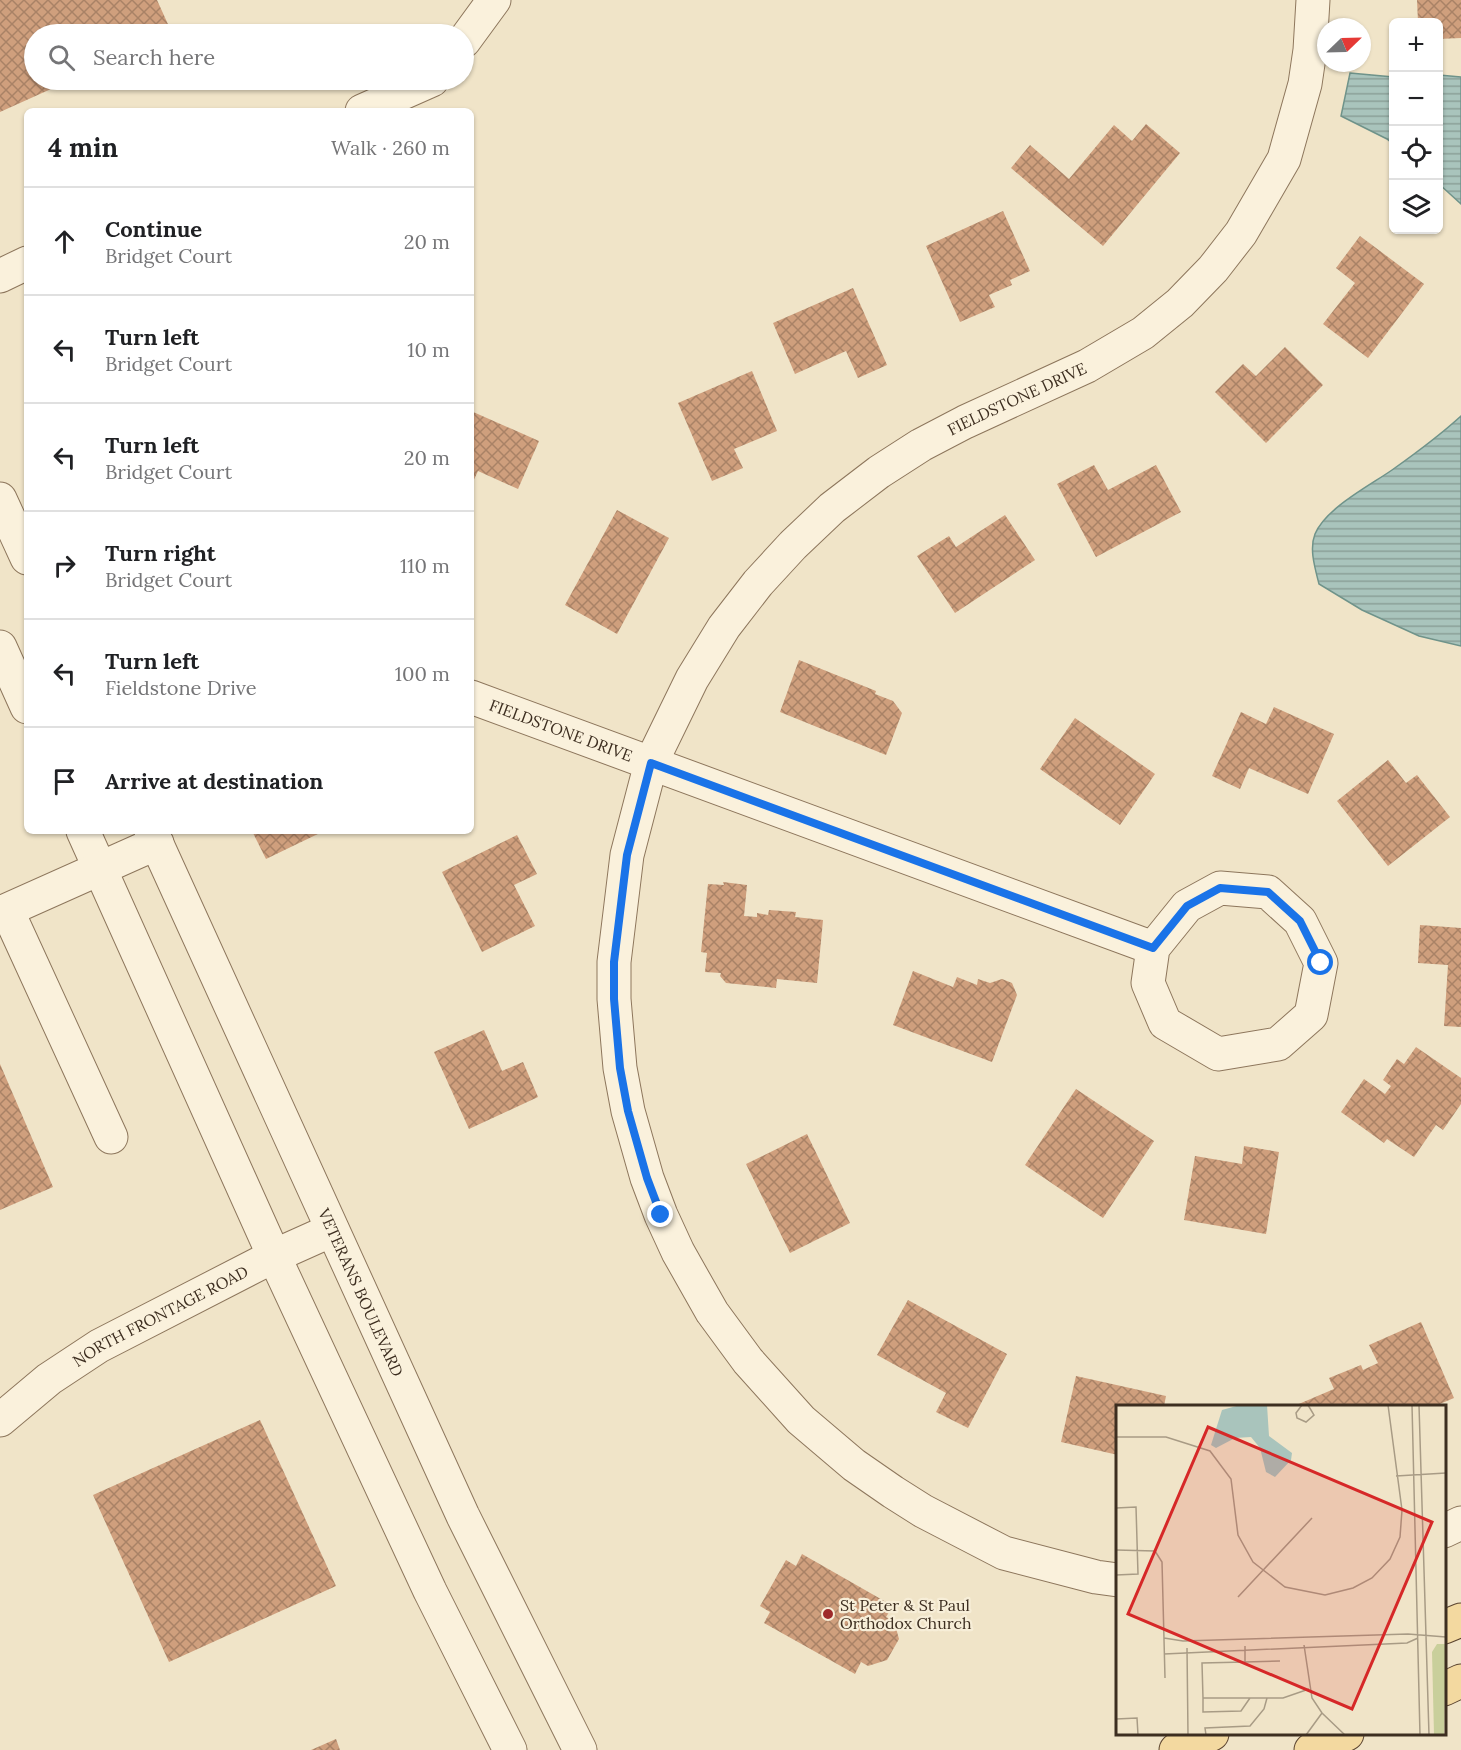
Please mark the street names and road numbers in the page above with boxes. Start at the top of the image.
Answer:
street label: FIELDSTONE DRIVE [944,358,1090,440]
street label: FIELDSTONE DRIVE [487,695,636,766]
street label: VETERANS BOULEVARD [314,1204,408,1380]
street label: NORTH FRONTAGE ROAD [69,1261,251,1371]

